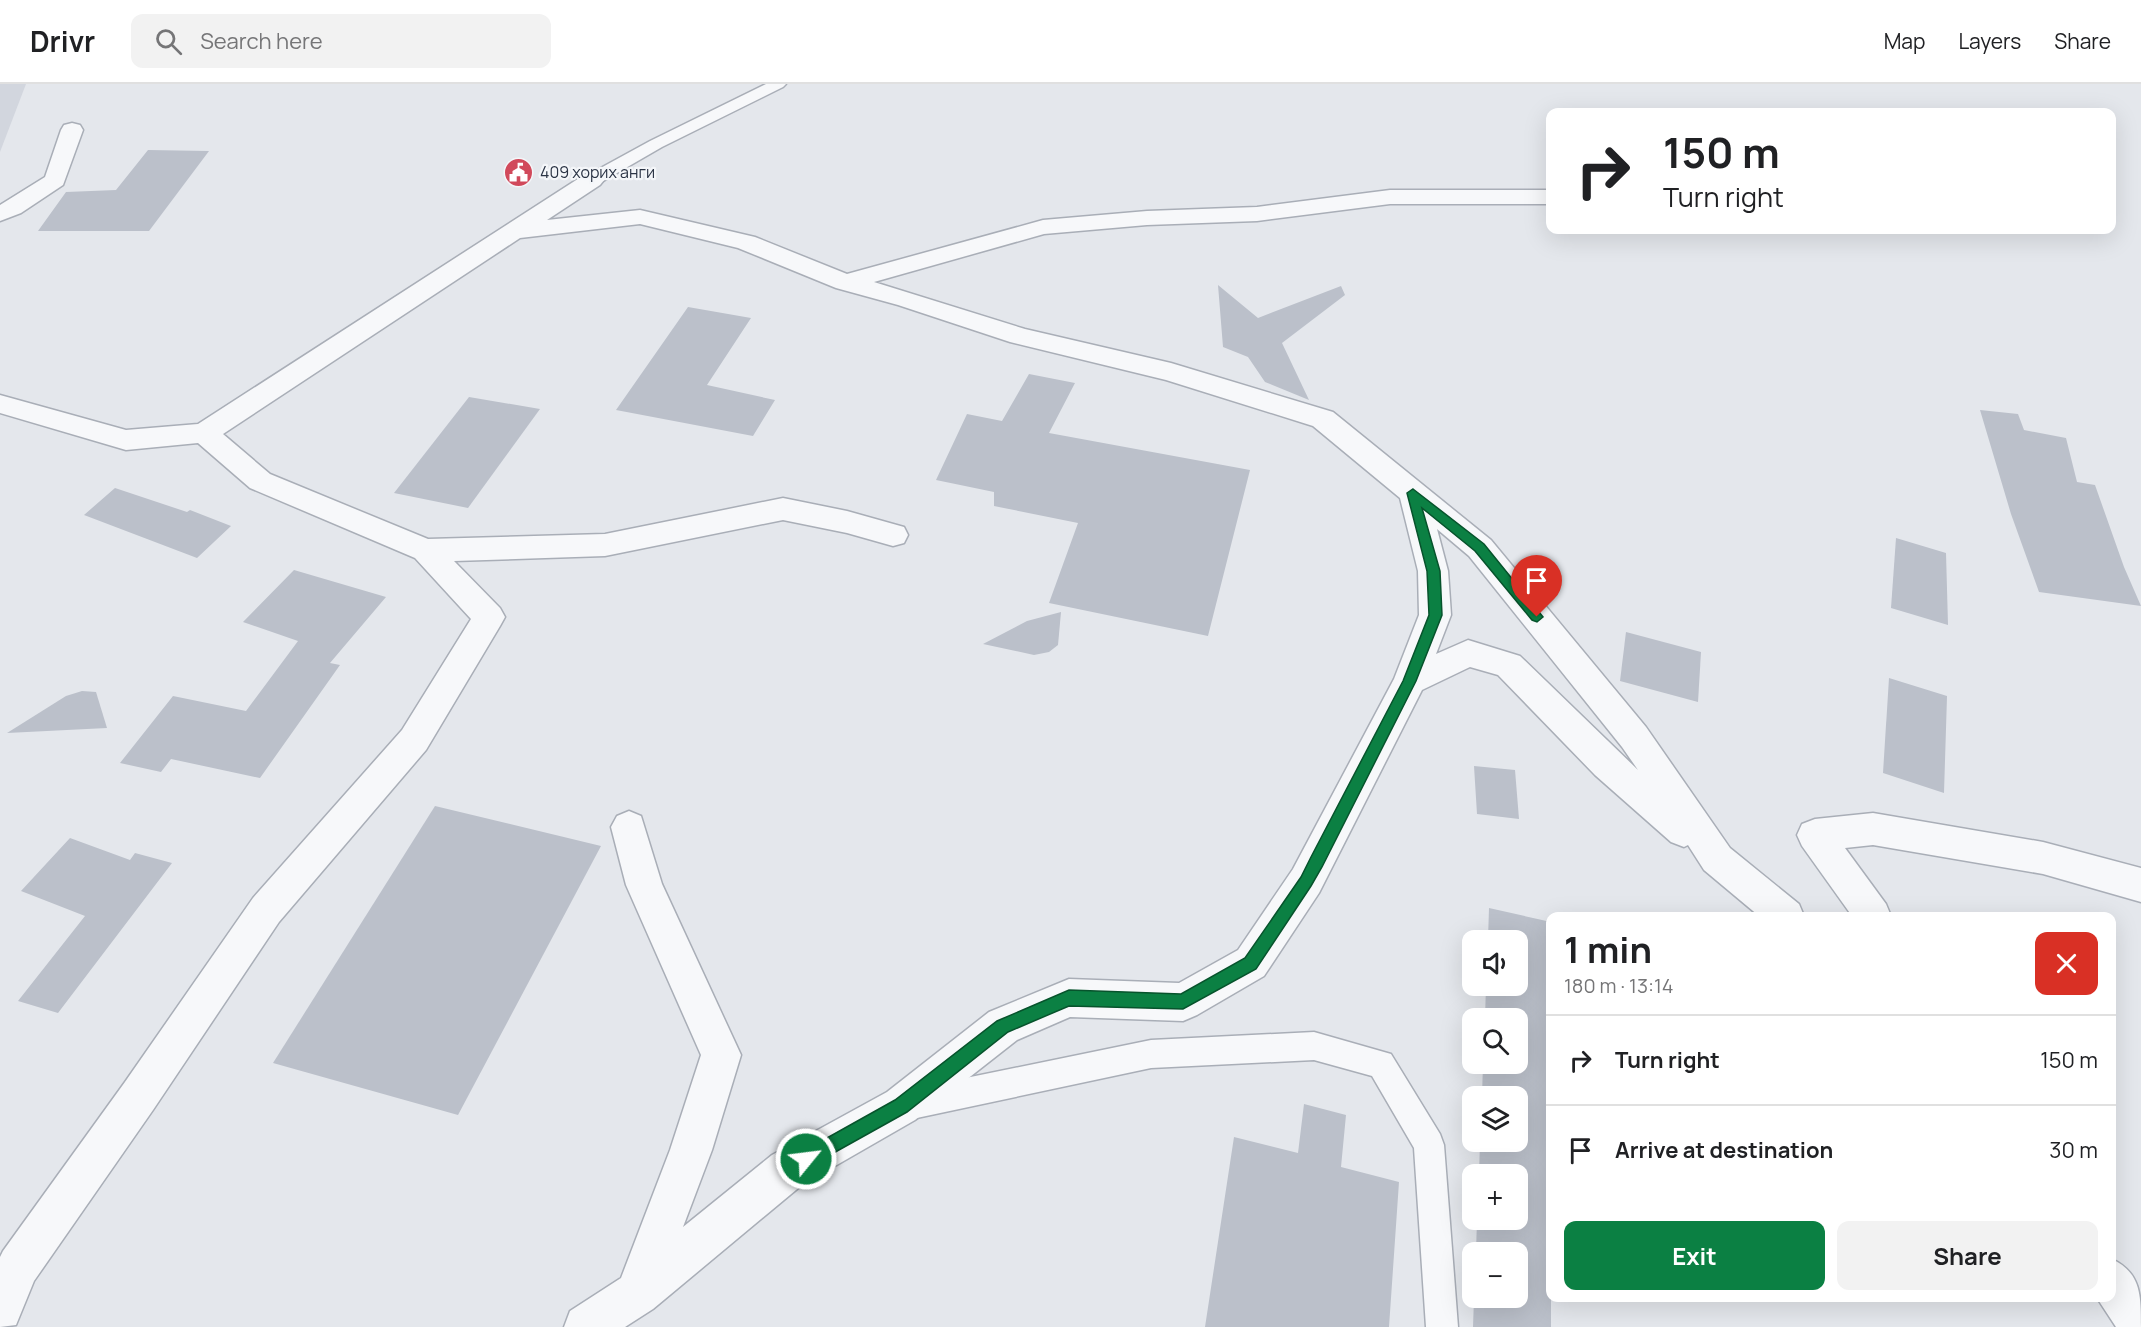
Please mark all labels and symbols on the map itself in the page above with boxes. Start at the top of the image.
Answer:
public building icon: 409 хорих анги [503,156,535,188]
place label: 409 хорих анги [540,161,655,183]
pin [1511,555,1562,617]
position arrow [774,1127,838,1191]

